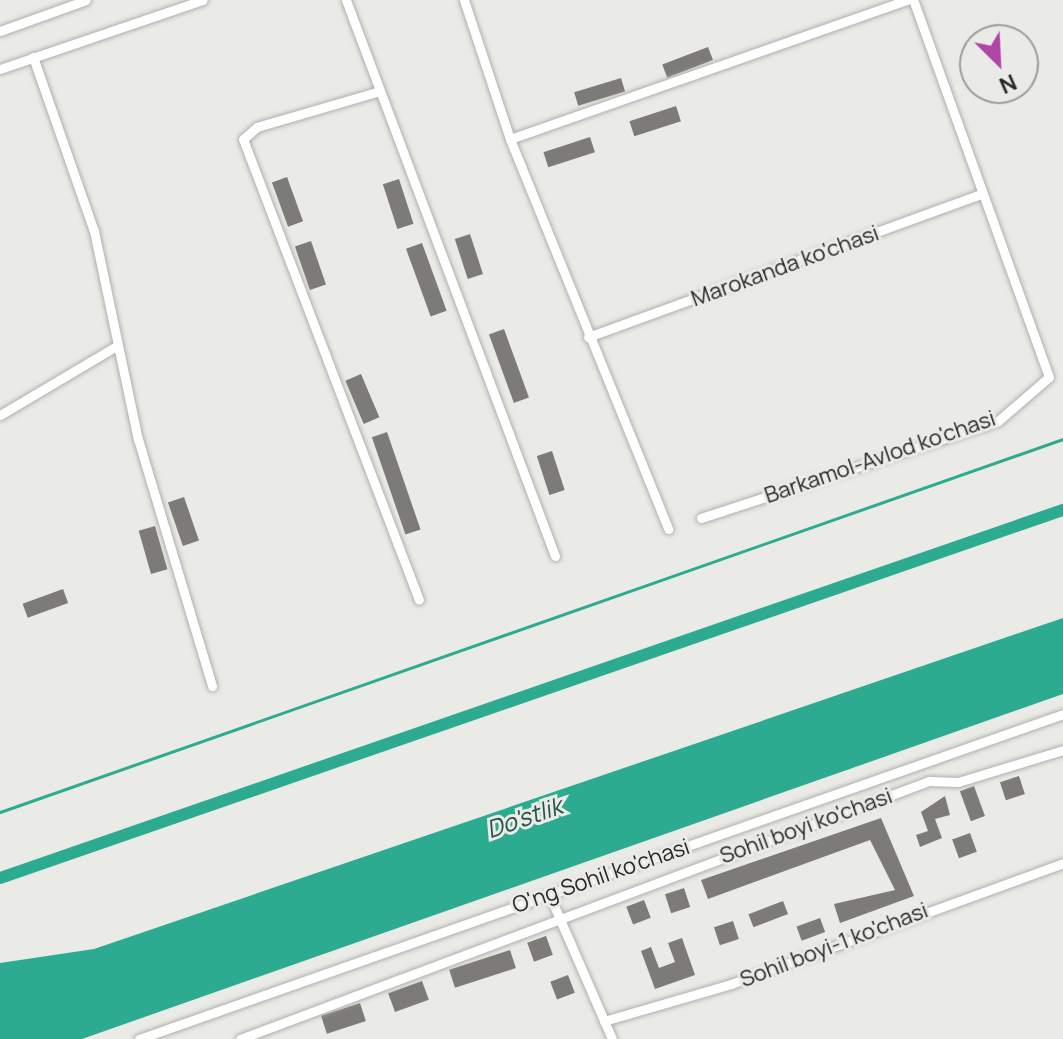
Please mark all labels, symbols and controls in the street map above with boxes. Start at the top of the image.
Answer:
north arrow [959,24,1039,104]
text: N [995,67,1021,101]
street label: Marokanda ko'chasi [688,220,882,312]
street label: Barkamol-Avlod ko'chasi [761,405,999,509]
street label: Sohil boyi ko'chasi [716,783,896,869]
water label: Do'stlik [482,791,566,843]
street label: O'ng Sohil ko'chasi [509,833,693,919]
street label: Sohil boyi-1 ko'chasi [736,897,932,993]

